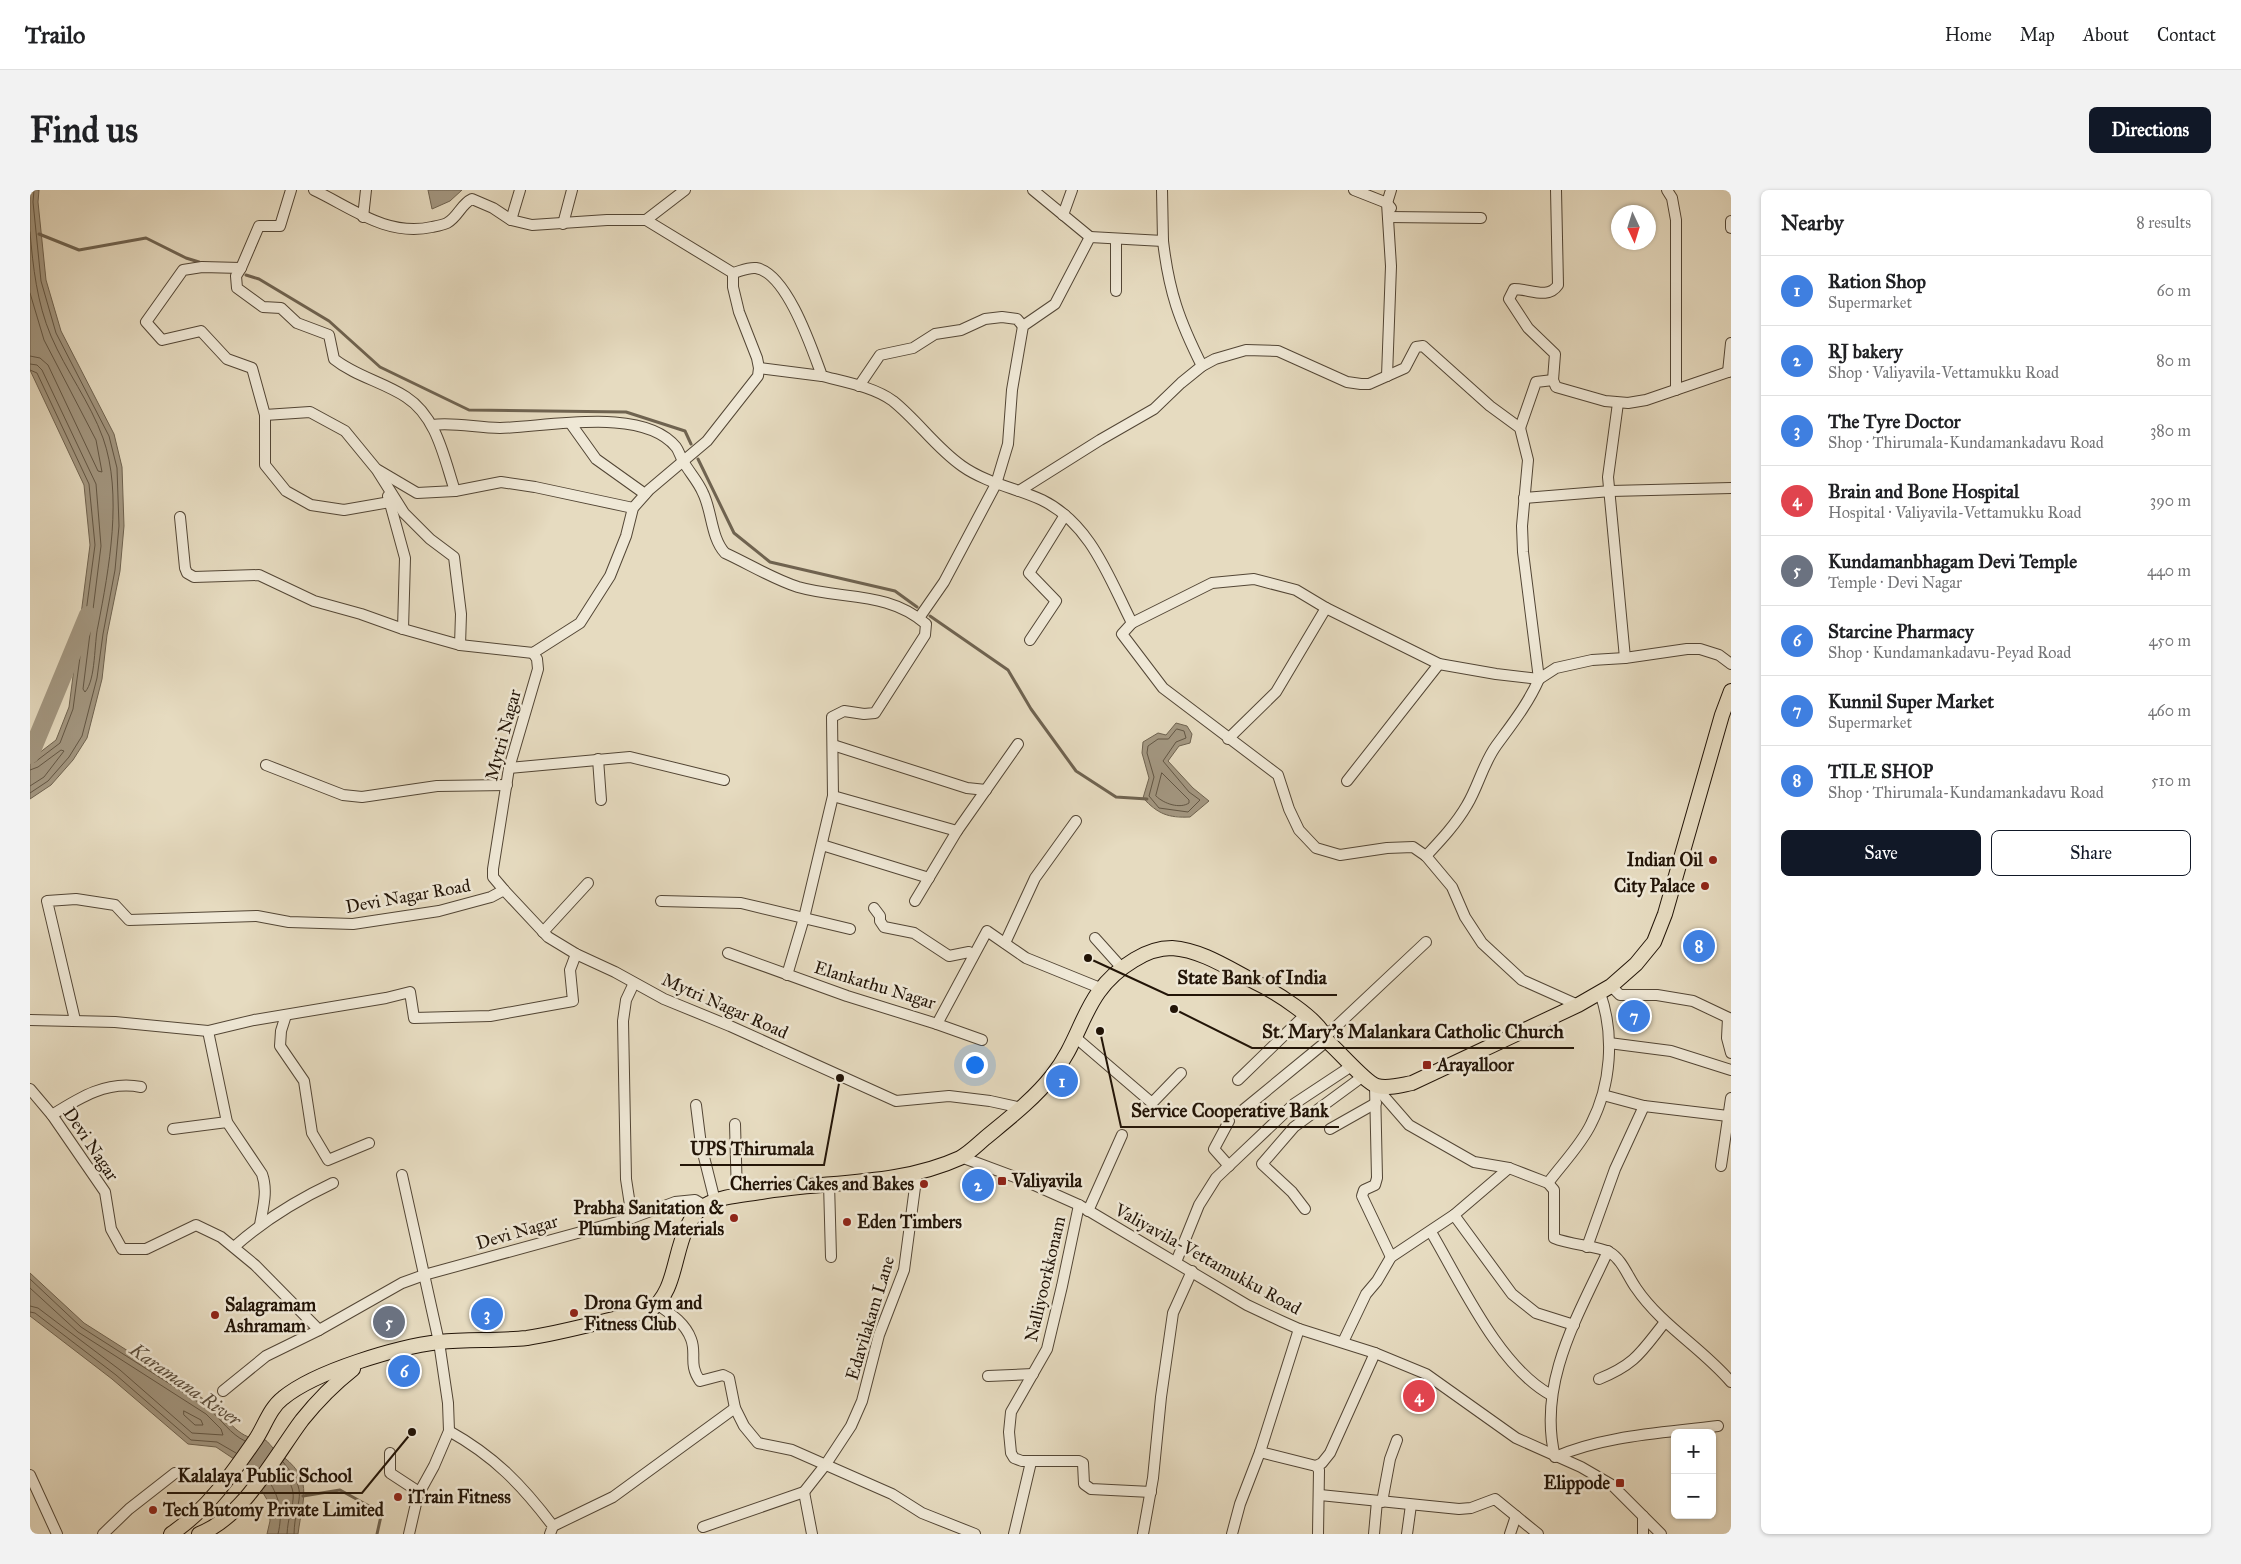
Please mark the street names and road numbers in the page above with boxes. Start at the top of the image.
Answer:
street label: Mytri Nagar [480,687,527,783]
street label: Devi Nagar Road [344,874,472,919]
street label: Elankathu Nagar [811,956,939,1015]
street label: Mytri Nagar Road [658,968,792,1045]
street label: Devi Nagar [57,1103,124,1186]
street label: Valiyavila-Vettamukku Road [1110,1198,1305,1319]
street label: Devi Nagar [473,1210,561,1255]
street label: Nalliyoorkkonam [1020,1214,1070,1344]
street label: Edavilakam Lane [841,1253,899,1383]

